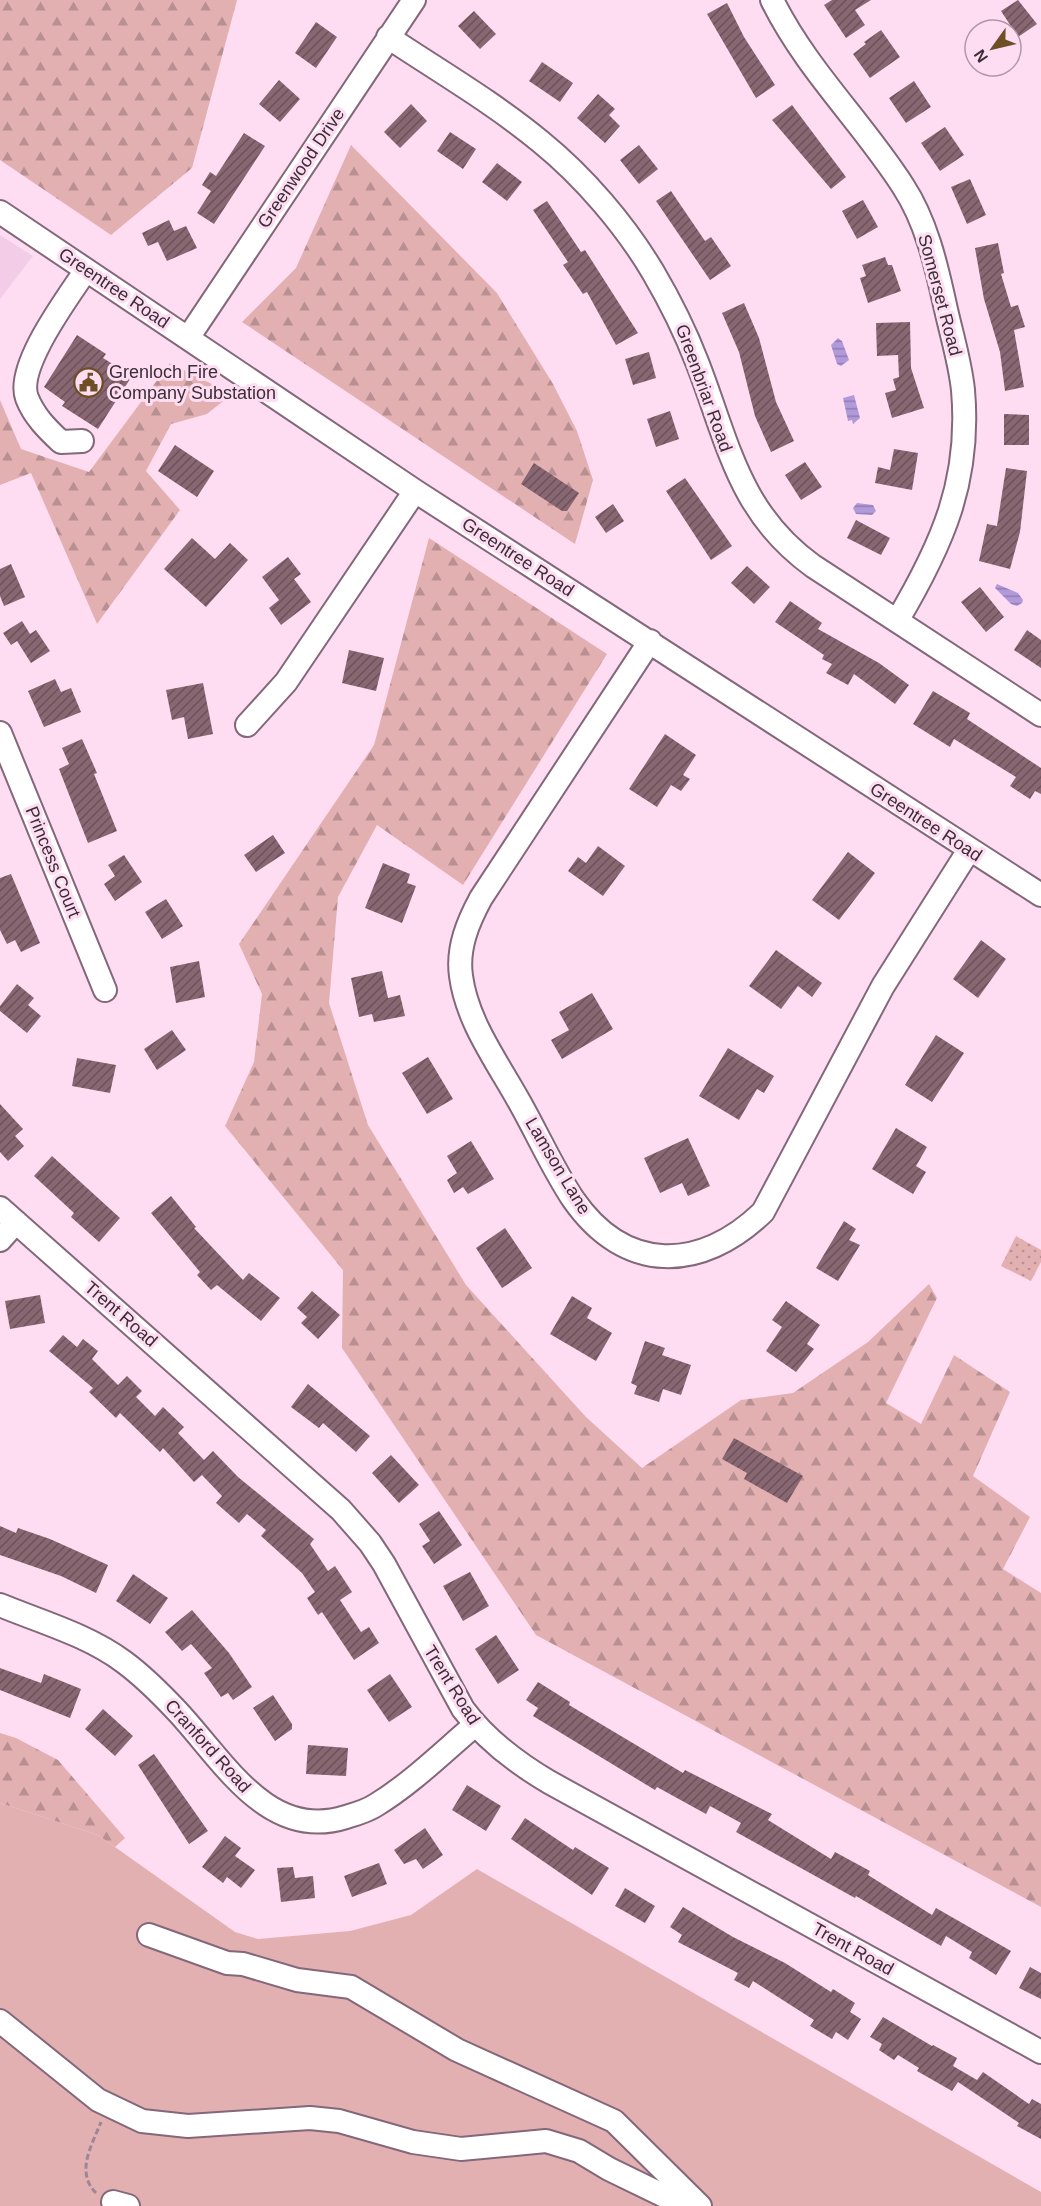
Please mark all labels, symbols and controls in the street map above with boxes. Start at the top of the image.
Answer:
north arrow [963,18,1023,78]
text: N [971,47,991,66]
street label: Greenwood Drive [254,104,348,232]
street label: Somerset Road [914,232,966,358]
street label: Greentree Road [55,244,173,332]
street label: Greenbriar Road [672,322,736,454]
place label: Grenloch Fire Company Substation [109,362,276,403]
public building icon: Grenloch Fire Company Substation [72,366,104,398]
street label: Greentree Road [458,513,578,601]
street label: Greentree Road [866,778,986,866]
street label: Princess Court [22,804,84,920]
street label: Lamson Lane [521,1114,595,1218]
street label: Trent Road [81,1277,161,1351]
street label: Trent Road [420,1642,484,1728]
street label: Cranford Road [161,1695,255,1797]
street label: Trent Road [809,1919,897,1979]

